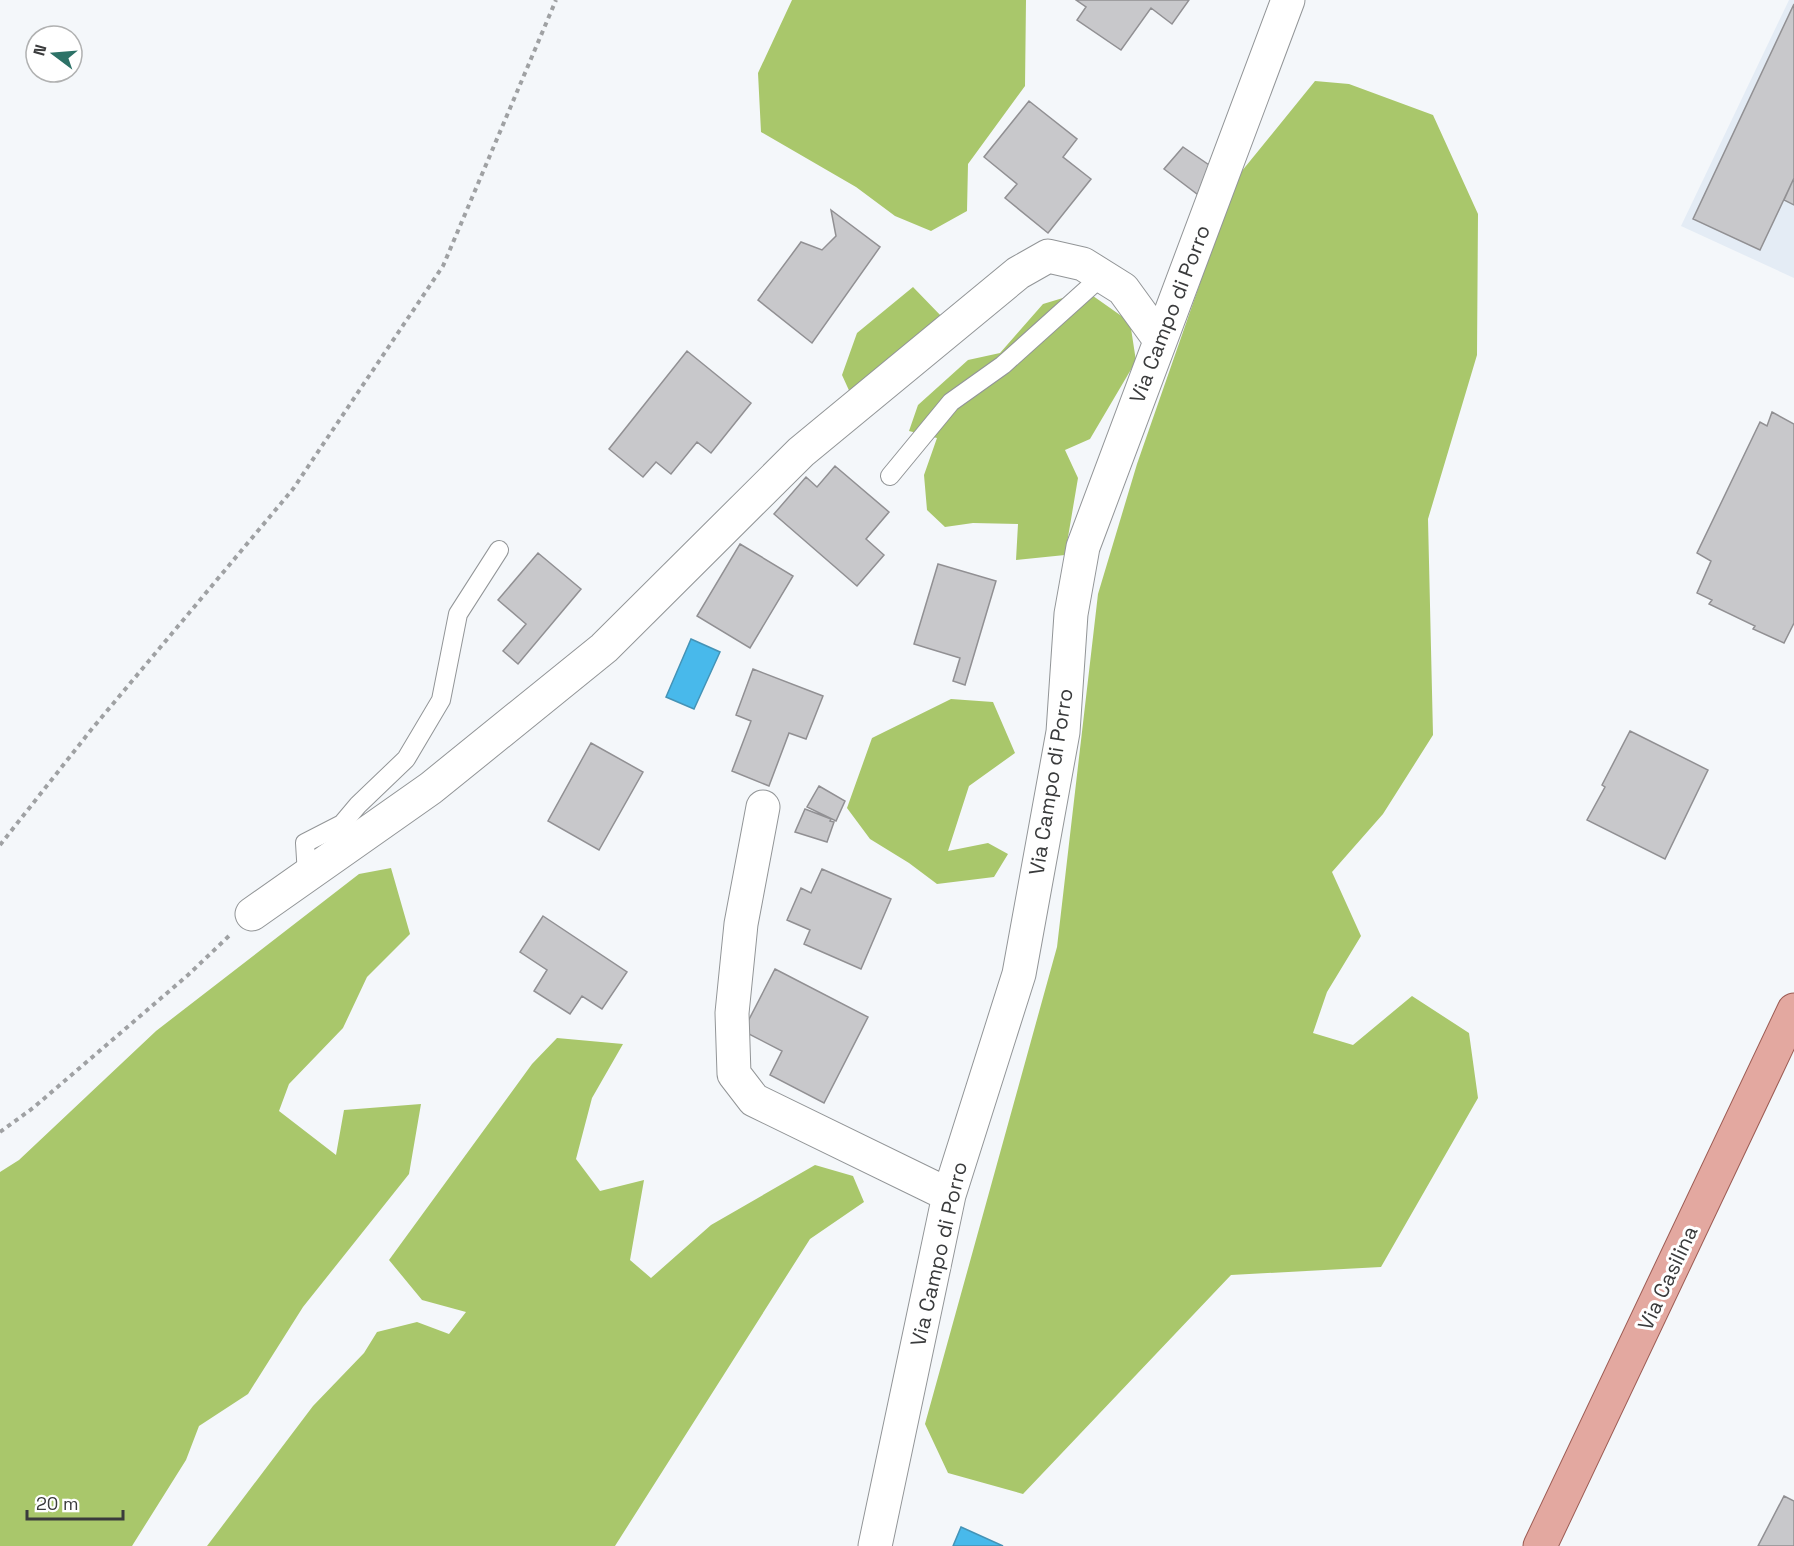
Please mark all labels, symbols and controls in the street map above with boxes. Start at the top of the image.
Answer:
north arrow [24,24,84,84]
text: N [28,42,52,58]
street label: Via Campo di Porro [1123,221,1216,407]
street label: Via Campo di Porro [1022,687,1079,877]
street label: Via Campo di Porro [904,1159,973,1349]
street label: Via Casilina [1632,1221,1704,1334]
scale bar [27,1483,123,1521]
text: 20 m [36,1492,79,1515]

